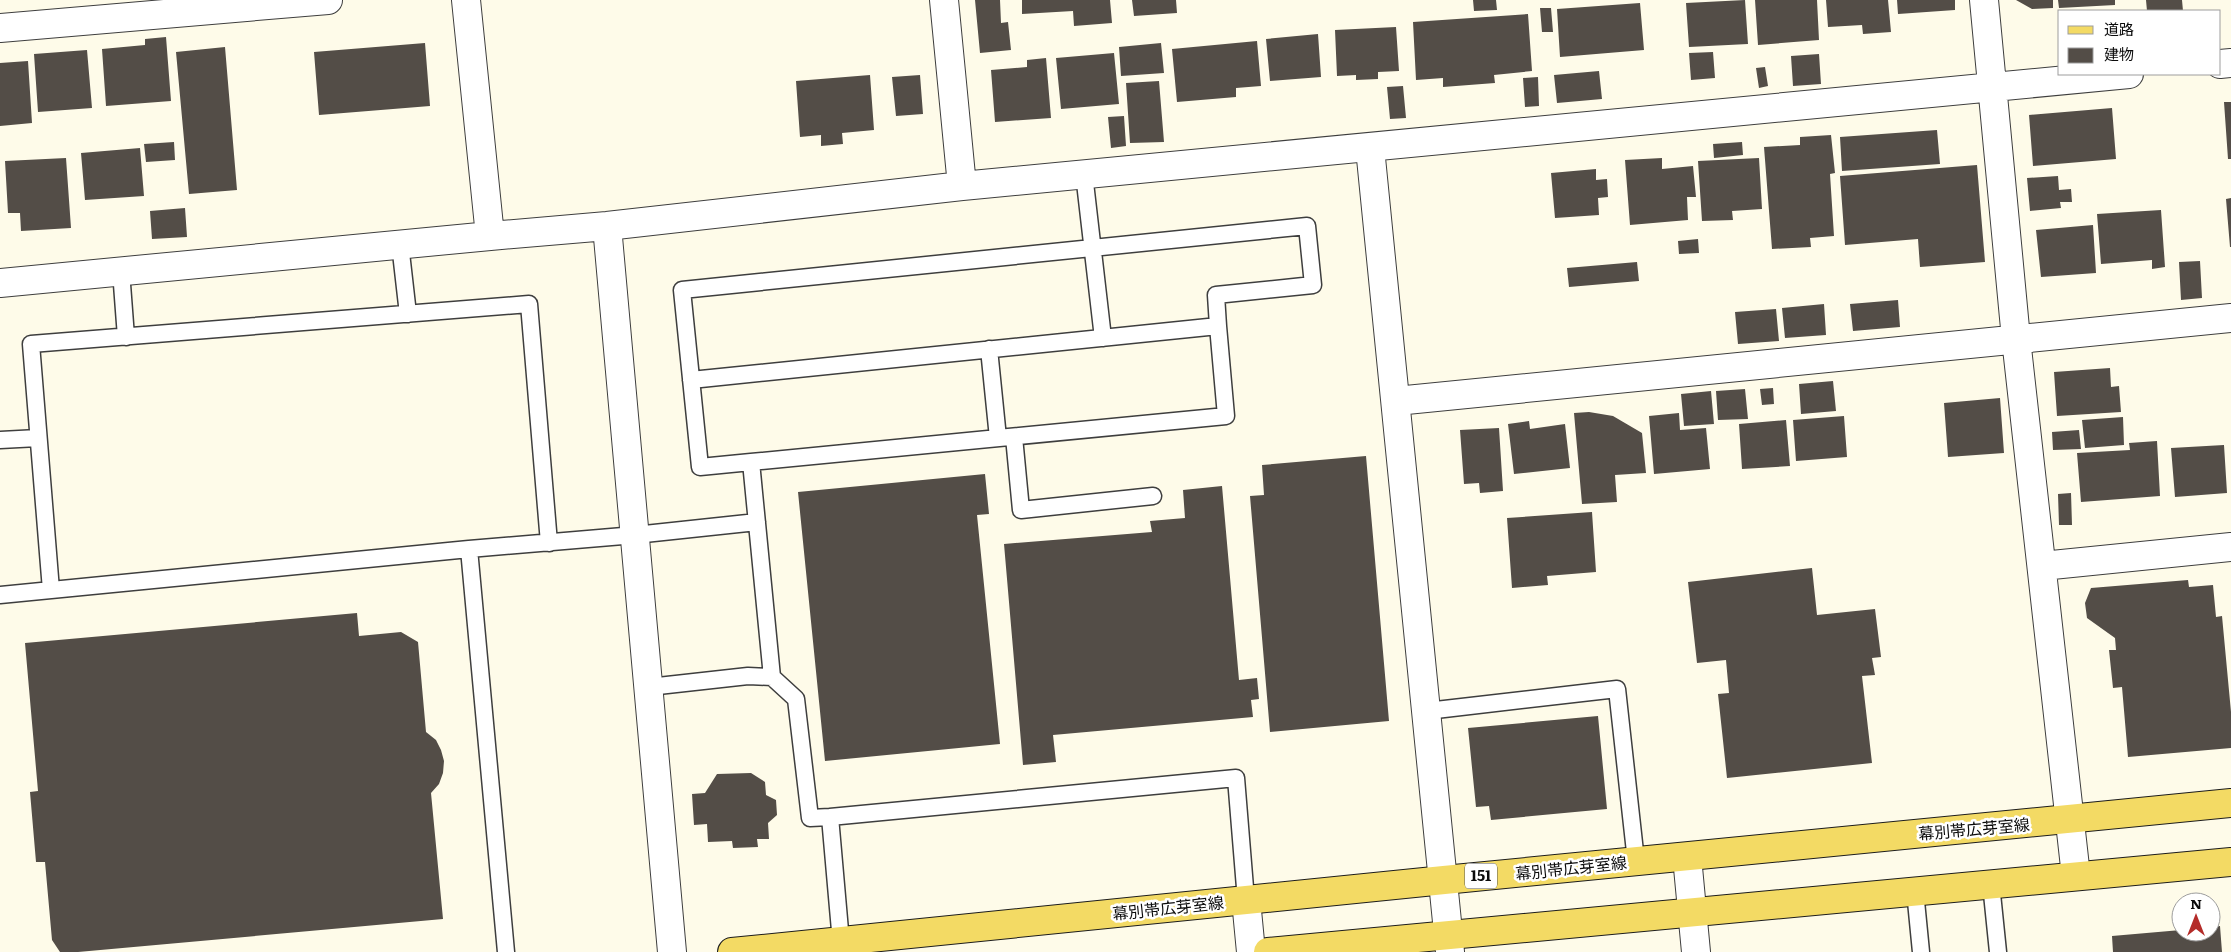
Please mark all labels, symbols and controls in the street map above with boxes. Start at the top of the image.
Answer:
legend [2058,10,2221,75]
text: 道路 [2104,17,2134,40]
text: 建物 [2104,42,2134,65]
street label: 幕別帯広芽室線 [1917,811,2031,845]
street label: 幕別帯広芽室線 [1514,849,1628,885]
road number: 151 [1465,864,1497,888]
street label: 幕別帯広芽室線 [1111,889,1225,925]
north arrow [2171,892,2221,942]
text: N [2190,893,2202,913]

